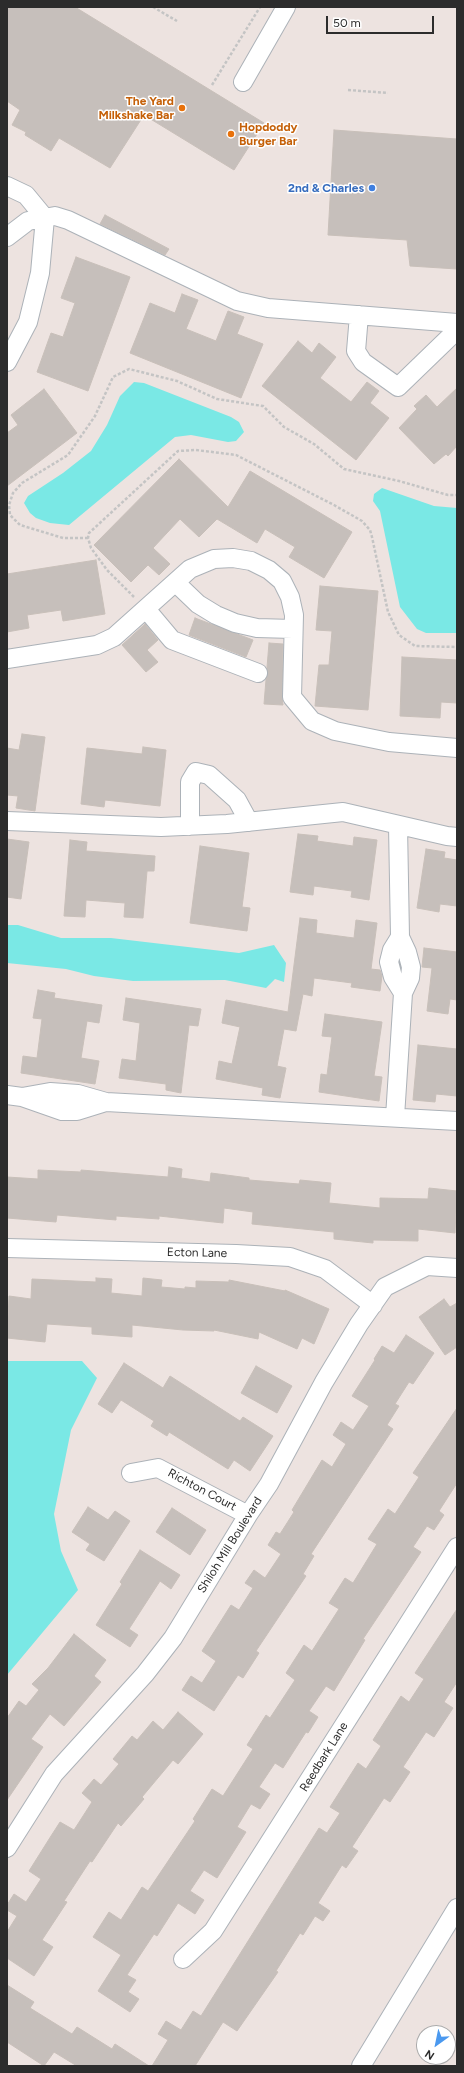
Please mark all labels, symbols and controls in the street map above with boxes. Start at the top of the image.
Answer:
scale bar [328,8,436,34]
text: 50 m [333,16,361,30]
place label: The Yard Milkshake Bar [98,94,174,122]
marker: The Yard Milkshake Bar [177,103,187,113]
place label: Hopdoddy Burger Bar [239,120,297,148]
marker: Hopdoddy Burger Bar [226,129,236,139]
place label: 2nd & Charles [288,181,364,195]
marker: 2nd & Charles [367,183,377,193]
street label: Ecton Lane [167,1245,227,1261]
street label: Richton Court [165,1466,239,1514]
street label: Shiloh Mill Boulevard [195,1494,265,1596]
street label: Reedbark Lane [297,1720,351,1794]
north arrow [416,2025,456,2065]
text: N [423,2047,437,2062]

